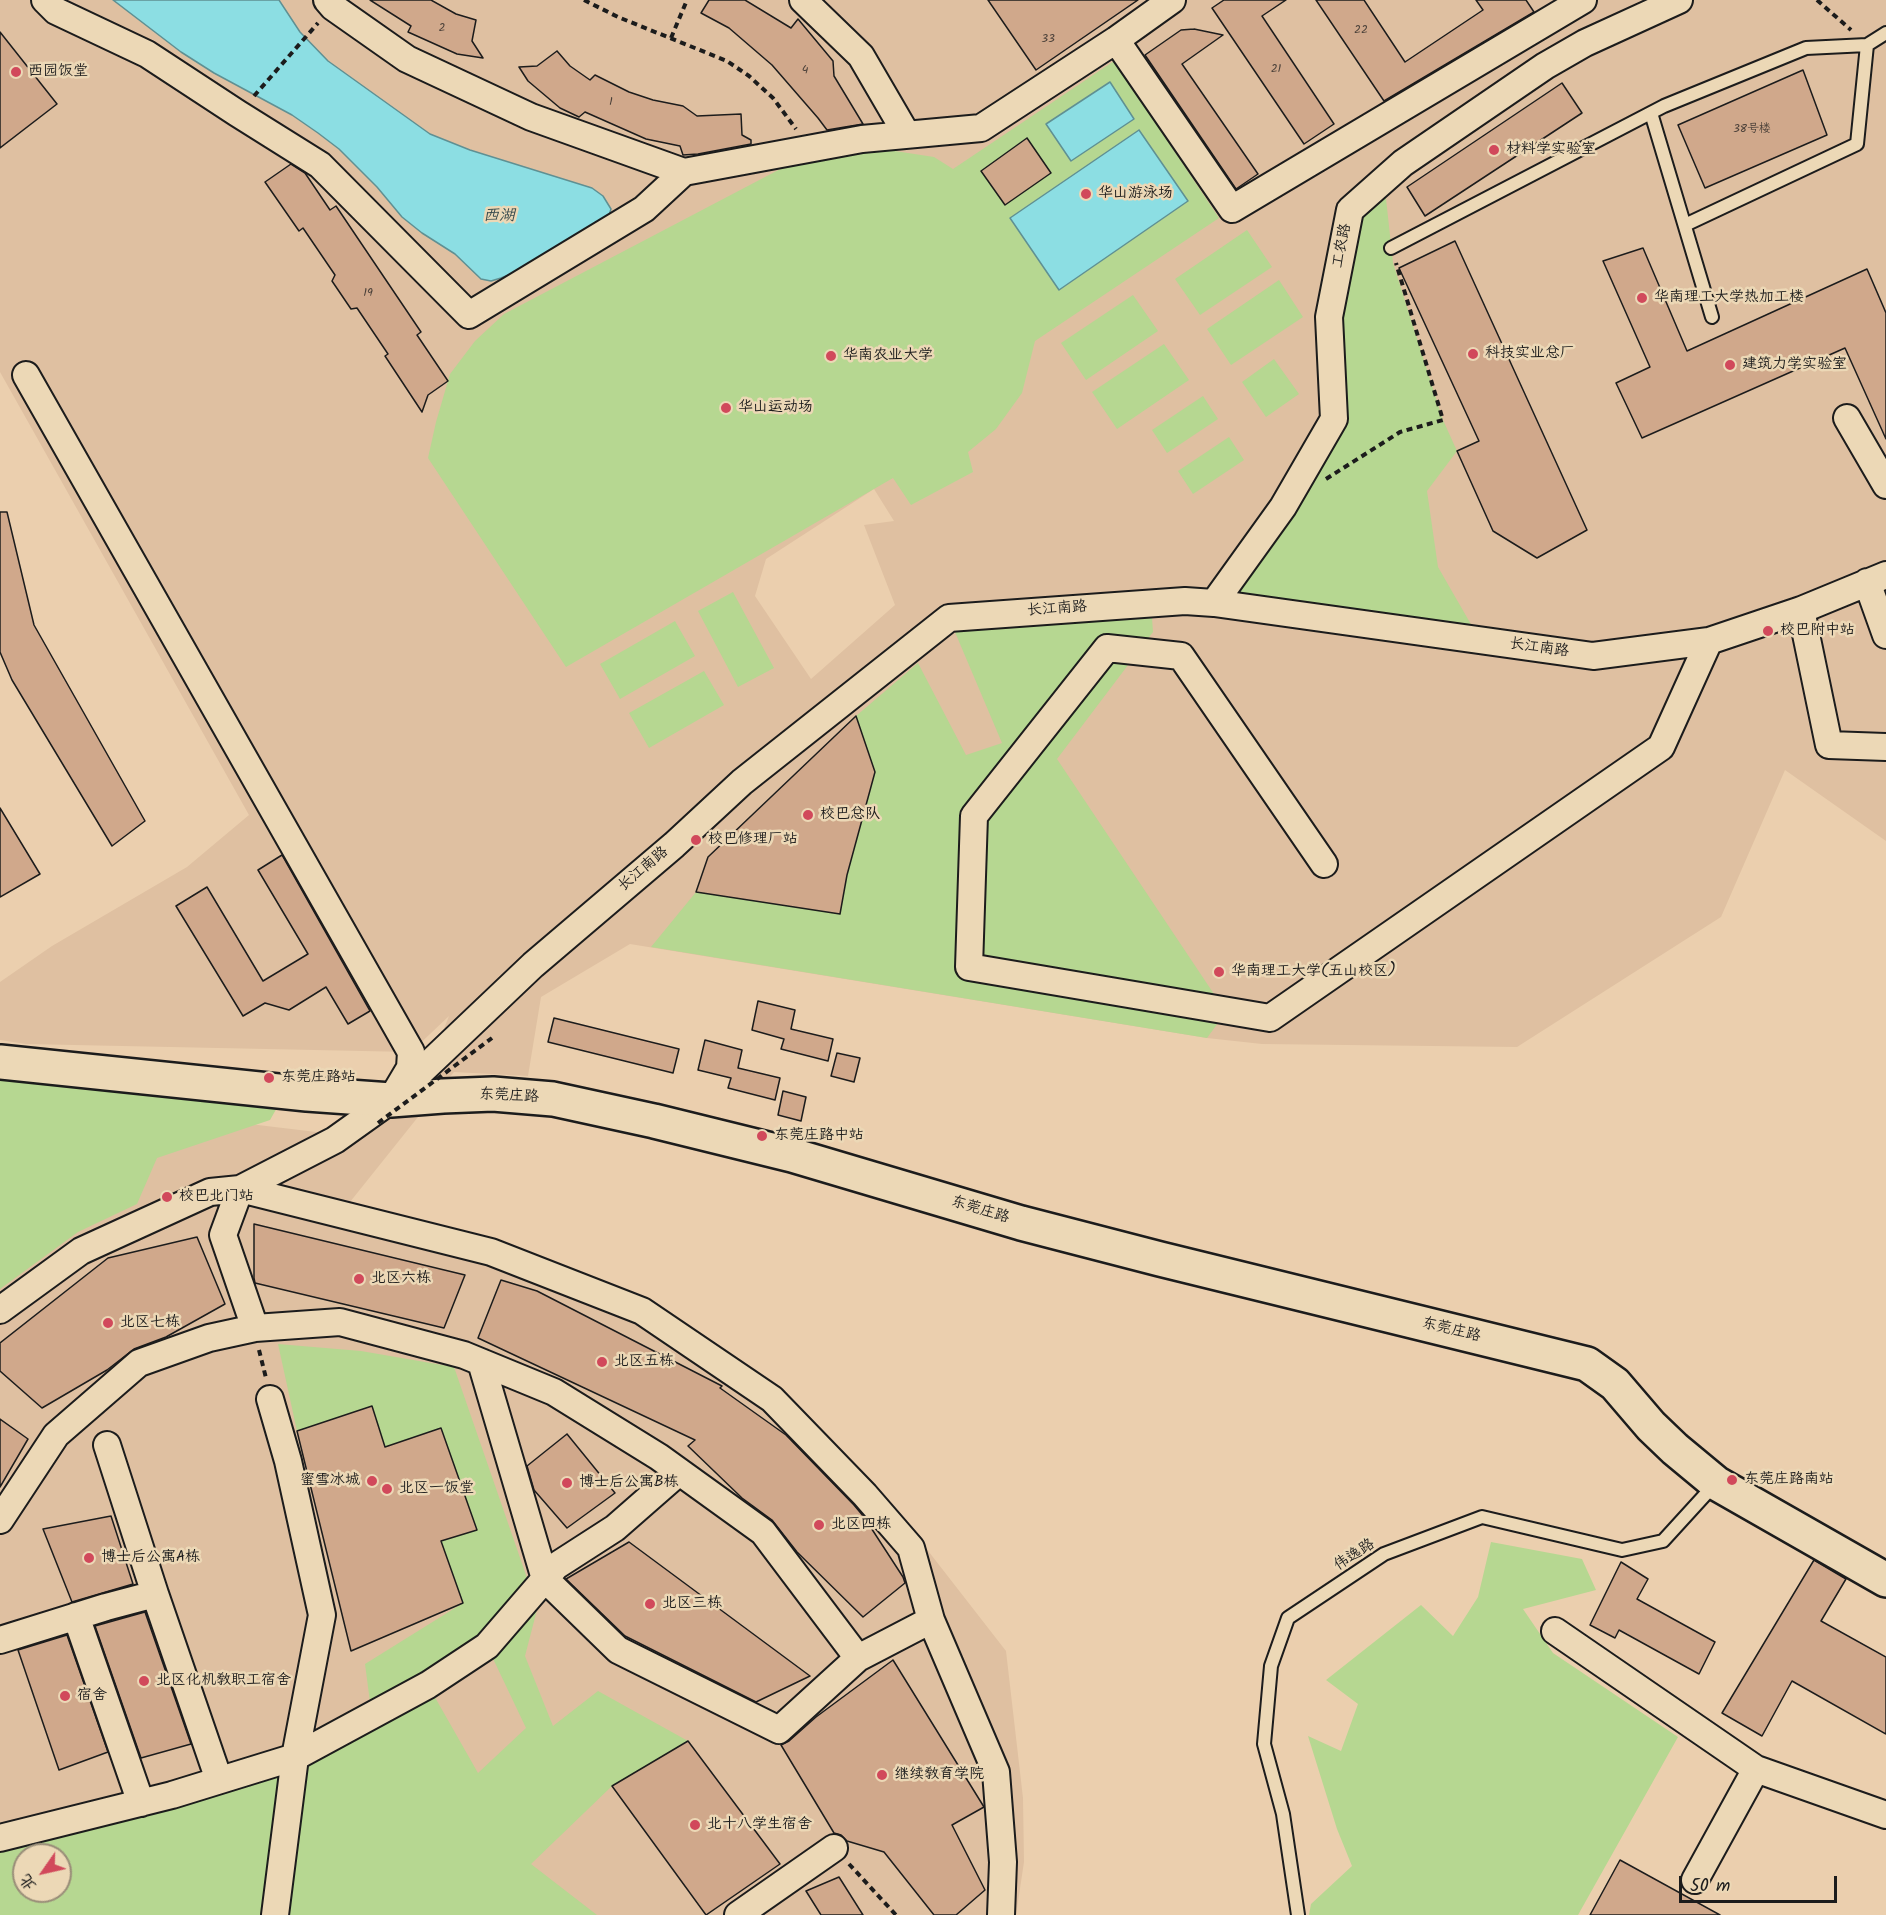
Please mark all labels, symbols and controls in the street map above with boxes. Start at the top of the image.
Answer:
house number: 2 [439,22,445,36]
house number: 22 [1354,24,1368,38]
house number: 33 [1041,33,1055,47]
place label: 西园饭堂 [28,63,88,81]
house number: 21 [1271,63,1281,77]
house number: 4 [802,64,808,78]
marker: 西园饭堂 [9,65,23,79]
house number: 1 [609,96,613,110]
house number: 38号楼 [1733,123,1771,137]
place label: 材料学实验室 [1506,141,1596,159]
marker: 材料学实验室 [1487,143,1501,157]
place label: 华山游泳场 [1098,185,1173,203]
marker: 华山游泳场 [1079,187,1093,201]
water label: 西湖 [483,207,515,227]
street label: 工农路 [1330,222,1356,270]
house number: 19 [363,287,373,301]
place label: 华南理工大学热加工楼 [1654,289,1804,307]
marker: 华南理工大学热加工楼 [1635,291,1649,305]
place label: 科技实业总厂 [1485,345,1575,363]
place label: 华南农业大学 [843,347,933,365]
marker: 科技实业总厂 [1466,347,1480,361]
marker: 华南农业大学 [824,349,838,363]
place label: 建筑力学实验室 [1742,356,1847,374]
marker: 建筑力学实验室 [1723,358,1737,372]
place label: 华山运动场 [738,399,813,417]
marker: 华山运动场 [719,401,733,415]
street label: 长江南路 [1026,599,1088,621]
place label: 校巴附中站 [1780,622,1855,640]
marker: 校巴附中站 [1761,624,1775,638]
street label: 长江南路 [1508,636,1570,662]
place label: 校巴总队 [820,806,880,824]
marker: 校巴总队 [801,808,815,822]
place label: 校巴修理厂站 [708,831,798,849]
marker: 校巴修理厂站 [689,833,703,847]
street label: 长江南路 [615,844,673,896]
place label: 华南理工大学(五山校区) [1231,963,1396,981]
marker: 华南理工大学(五山校区) [1212,965,1226,979]
place label: 东莞庄路站 [281,1069,356,1087]
marker: 东莞庄路站 [262,1071,276,1085]
street label: 东莞庄路 [479,1086,539,1108]
place label: 东莞庄路中站 [774,1127,864,1145]
marker: 东莞庄路中站 [755,1129,769,1143]
place label: 校巴北门站 [179,1188,254,1206]
marker: 校巴北门站 [160,1190,174,1204]
street label: 东莞庄路 [949,1194,1011,1228]
place label: 北区六栋 [371,1270,431,1288]
marker: 北区六栋 [352,1272,366,1286]
place label: 北区七栋 [120,1314,180,1332]
street label: 东莞庄路 [1420,1315,1482,1347]
marker: 北区七栋 [101,1316,115,1330]
place label: 北区五栋 [614,1353,674,1371]
marker: 北区五栋 [595,1355,609,1369]
place label: 东莞庄路南站 [1744,1471,1834,1489]
place label: 蜜雪冰城 [300,1472,360,1490]
marker: 东莞庄路南站 [1725,1473,1739,1487]
marker: 蜜雪冰城 [365,1474,379,1488]
place label: 博士后公寓B栋 [579,1474,679,1492]
marker: 博士后公寓B栋 [560,1476,574,1490]
place label: 北区一饭堂 [399,1480,474,1498]
marker: 北区一饭堂 [380,1482,394,1496]
place label: 北区四栋 [831,1516,891,1534]
marker: 北区四栋 [812,1518,826,1532]
street label: 伟逸路 [1331,1536,1379,1576]
place label: 博士后公寓A栋 [101,1549,200,1567]
marker: 博士后公寓A栋 [82,1551,96,1565]
place label: 北区三栋 [662,1595,722,1613]
marker: 北区三栋 [643,1597,657,1611]
place label: 北区化机教职工宿舍 [156,1672,291,1690]
marker: 北区化机教职工宿舍 [137,1674,151,1688]
place label: 宿舍 [77,1687,107,1705]
marker: 宿舍 [58,1689,72,1703]
place label: 继续教育学院 [894,1766,984,1784]
marker: 继续教育学院 [875,1768,889,1782]
place label: 北十八学生宿舍 [707,1816,812,1834]
marker: 北十八学生宿舍 [688,1818,702,1832]
north arrow [12,1843,72,1903]
scale bar [1682,1864,1840,1902]
text: 北 [13,1869,43,1896]
text: 50 m [1690,1872,1730,1901]

